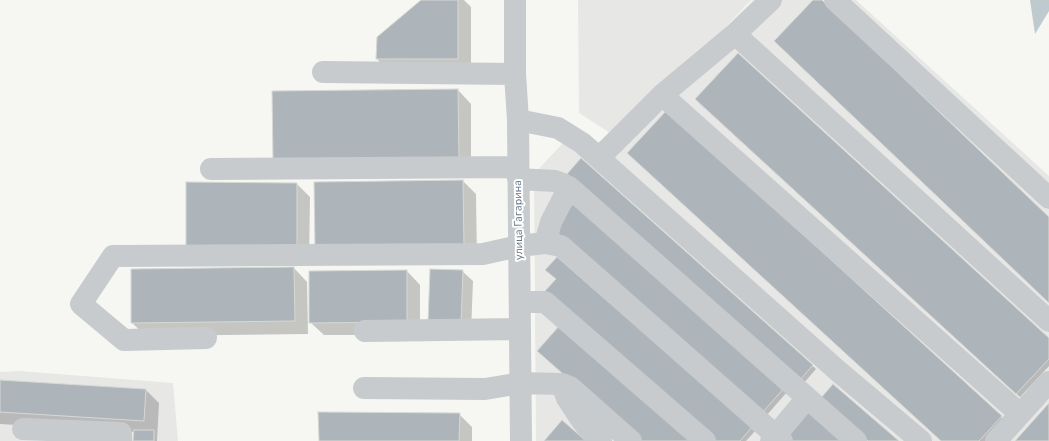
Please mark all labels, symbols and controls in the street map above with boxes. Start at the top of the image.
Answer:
street label: улица Гагарина [512,180,526,260]

